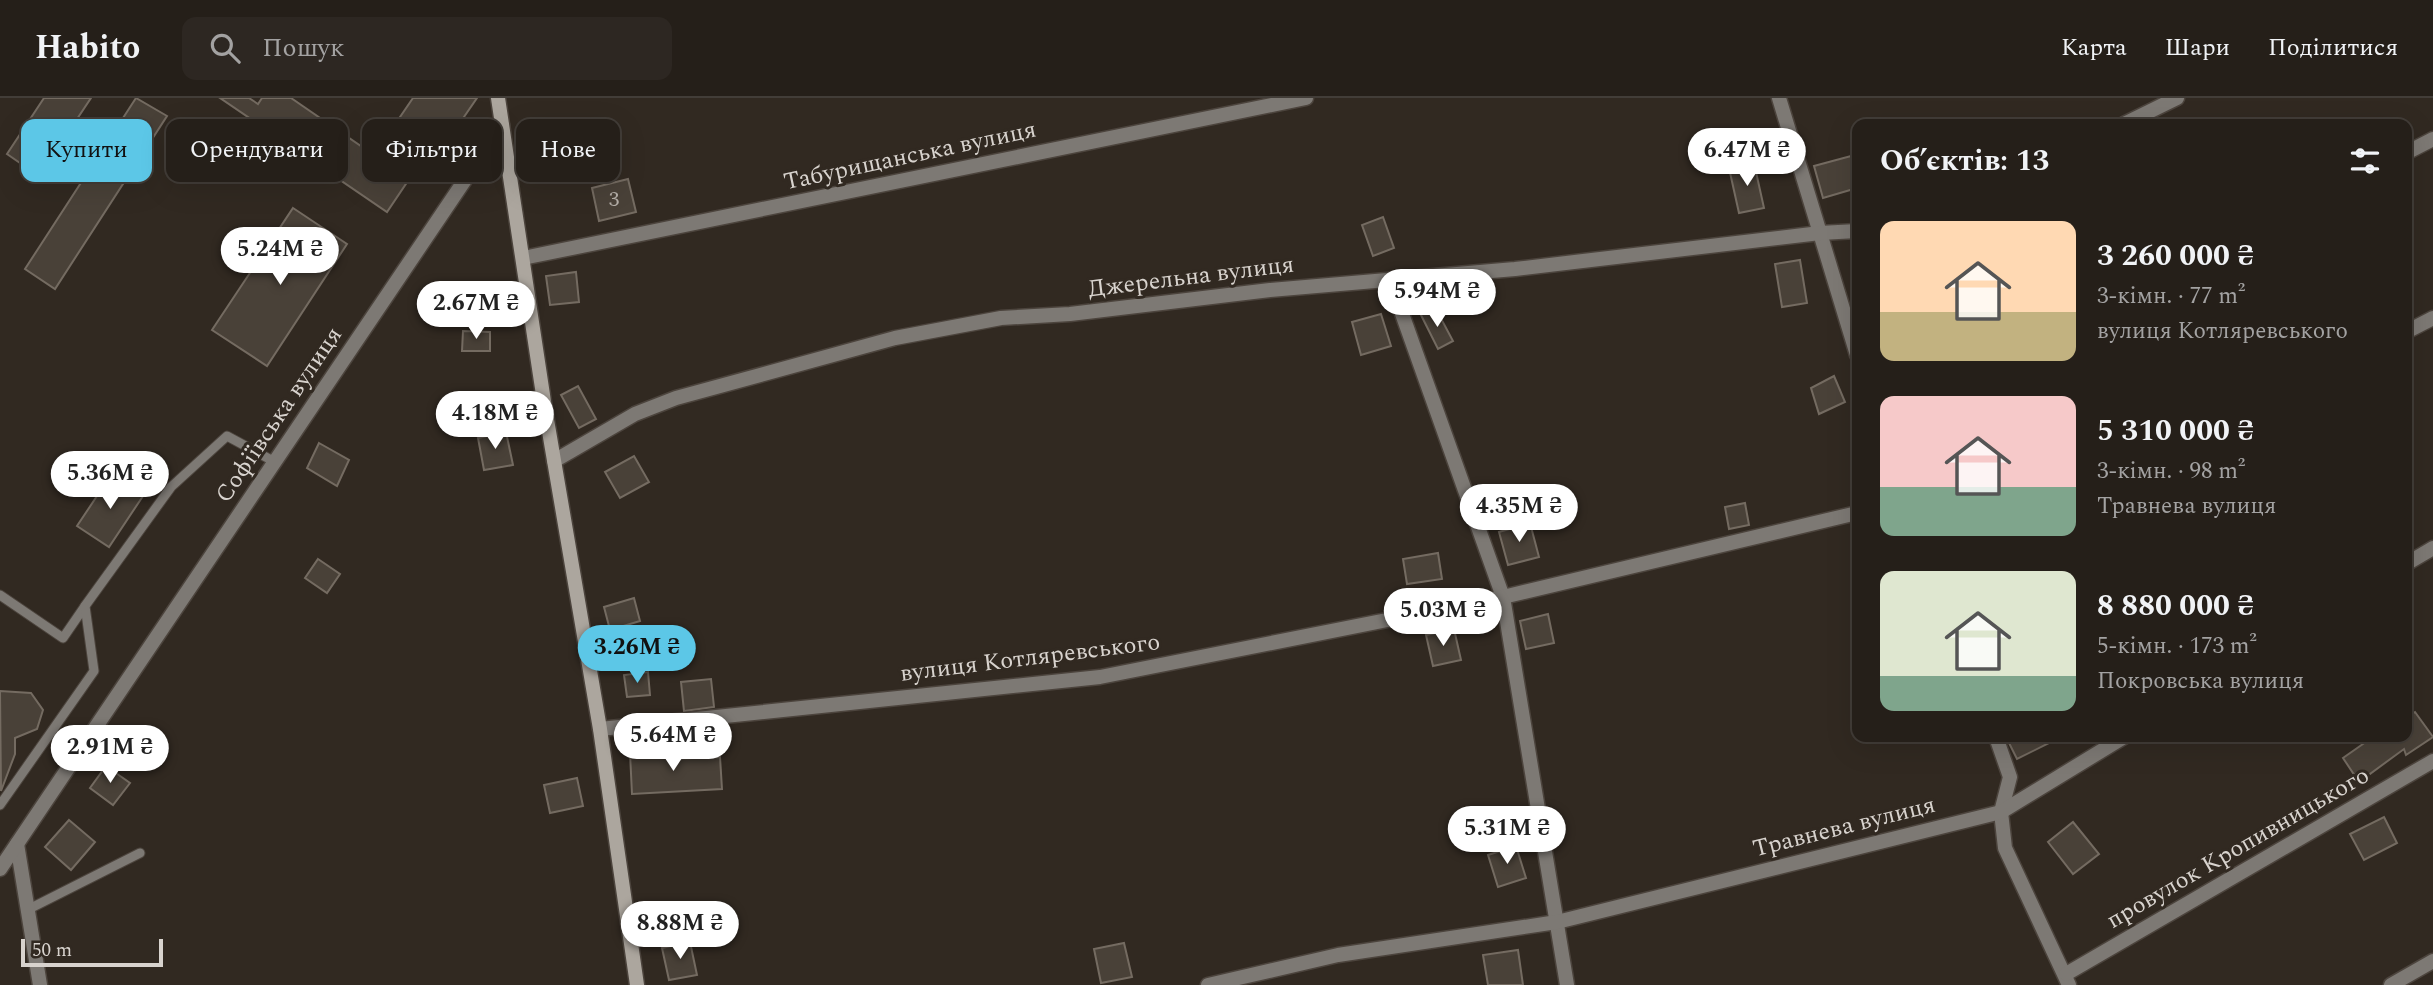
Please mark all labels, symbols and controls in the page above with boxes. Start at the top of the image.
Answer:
search box [182,17,672,80]
text: Habito [35,23,140,73]
text: Пошук [262,28,344,68]
icon: search [206,29,244,67]
text: Карта [2061,30,2127,66]
text: Шари [2165,30,2230,66]
text: Поділитися [2268,30,2398,66]
street label: Табурищанська вулиця [780,112,1040,200]
chip: Купити [21,119,152,182]
chip: Орендувати [166,119,348,182]
chip: Фільтри [362,119,502,182]
chip: Нове [516,119,620,182]
pin: 6.47M ₴ [1682,129,1812,188]
text: 6.47M ₴ [1704,133,1790,168]
text: Об’єктів: 13 [1880,138,2049,184]
icon: filters [2346,142,2384,180]
house number: 3 [609,184,620,216]
pin: 5.24M ₴ [215,228,345,287]
text: 5.24M ₴ [237,232,323,267]
text: 3 260 000 ₴ [2097,233,2254,279]
street label: Джерельна вулиця [1086,246,1296,308]
icon: home [1936,249,2020,333]
pin: 5.94M ₴ [1372,270,1502,329]
text: 5.94M ₴ [1394,274,1480,309]
text: 3-кімн. · 77 m² [2097,279,2245,314]
pin: 2.67M ₴ [411,282,541,341]
text: 2.67M ₴ [433,286,519,321]
text: вулиця Котляревського [2097,314,2348,349]
street label: Софіївська вулиця [206,320,352,510]
pin: 4.18M ₴ [430,392,560,451]
text: 4.18M ₴ [452,396,538,431]
text: 5 310 000 ₴ [2097,408,2254,454]
icon: home [1936,424,2020,508]
pin: 5.36M ₴ [45,452,175,511]
text: 3-кімн. · 98 m² [2097,454,2245,489]
text: 5.36M ₴ [67,456,153,491]
pin: 4.35M ₴ [1454,484,1584,544]
text: 4.35M ₴ [1476,489,1562,524]
text: Травнева вулиця [2097,489,2276,524]
text: 8 880 000 ₴ [2097,583,2254,629]
pin: 5.03M ₴ [1378,588,1508,648]
text: 5.03M ₴ [1400,593,1486,628]
icon: home [1936,599,2020,683]
street label: вулиця Котляревського [898,624,1162,692]
pin: 3.26M ₴ [572,626,702,685]
text: 5-кімн. · 173 m² [2097,629,2257,664]
text: 3.26M ₴ [594,630,680,665]
text: Покровська вулиця [2097,664,2304,699]
pin: 5.64M ₴ [608,714,738,773]
text: 5.64M ₴ [630,718,716,753]
pin: 2.91M ₴ [45,726,175,785]
text: 2.91M ₴ [67,730,153,765]
street label: провулок Кропивницького [2100,758,2376,938]
street label: Травнева вулиця [1749,787,1939,867]
pin: 5.31M ₴ [1442,806,1572,866]
text: 5.31M ₴ [1464,811,1550,846]
pin: 8.88M ₴ [615,902,745,961]
text: 8.88M ₴ [637,906,723,941]
scale bar [21,936,163,968]
text: 50 m [32,936,72,965]

